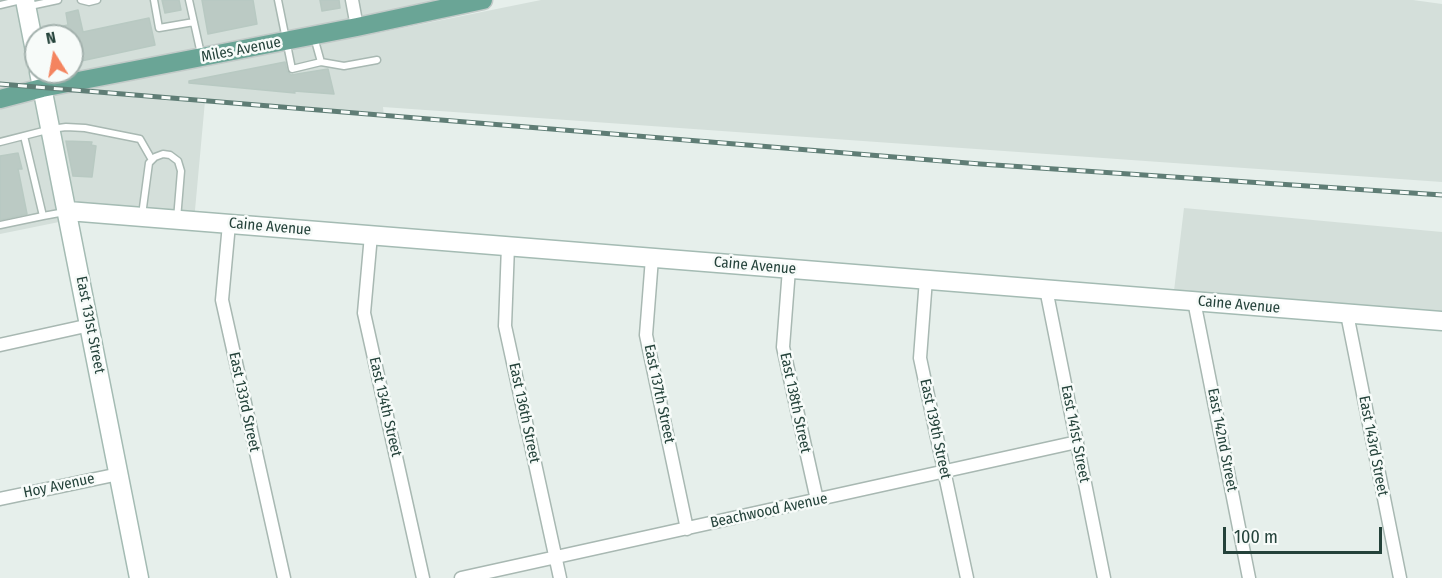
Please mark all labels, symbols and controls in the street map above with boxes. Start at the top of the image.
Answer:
north arrow [24,24,84,84]
text: N [44,28,57,48]
street label: Miles Avenue [200,33,282,67]
street label: Caine Avenue [228,214,312,240]
street label: Caine Avenue [713,253,797,279]
street label: East 131st Street [72,275,108,375]
street label: Caine Avenue [1197,292,1281,318]
street label: East 137th Street [640,343,678,445]
street label: East 133rd Street [225,350,263,454]
street label: East 138th Street [776,351,814,455]
street label: East 134th Street [365,355,405,459]
street label: East 136th Street [505,361,543,465]
street label: East 139th Street [916,377,954,481]
street label: East 141st Street [1057,384,1093,484]
street label: East 142nd Street [1203,387,1241,493]
street label: East 143rd Street [1354,394,1392,498]
street label: Hoy Avenue [22,470,96,502]
street label: Beachwood Avenue [709,490,829,532]
scale bar [1226,515,1385,553]
text: 100 m [1234,526,1278,548]

